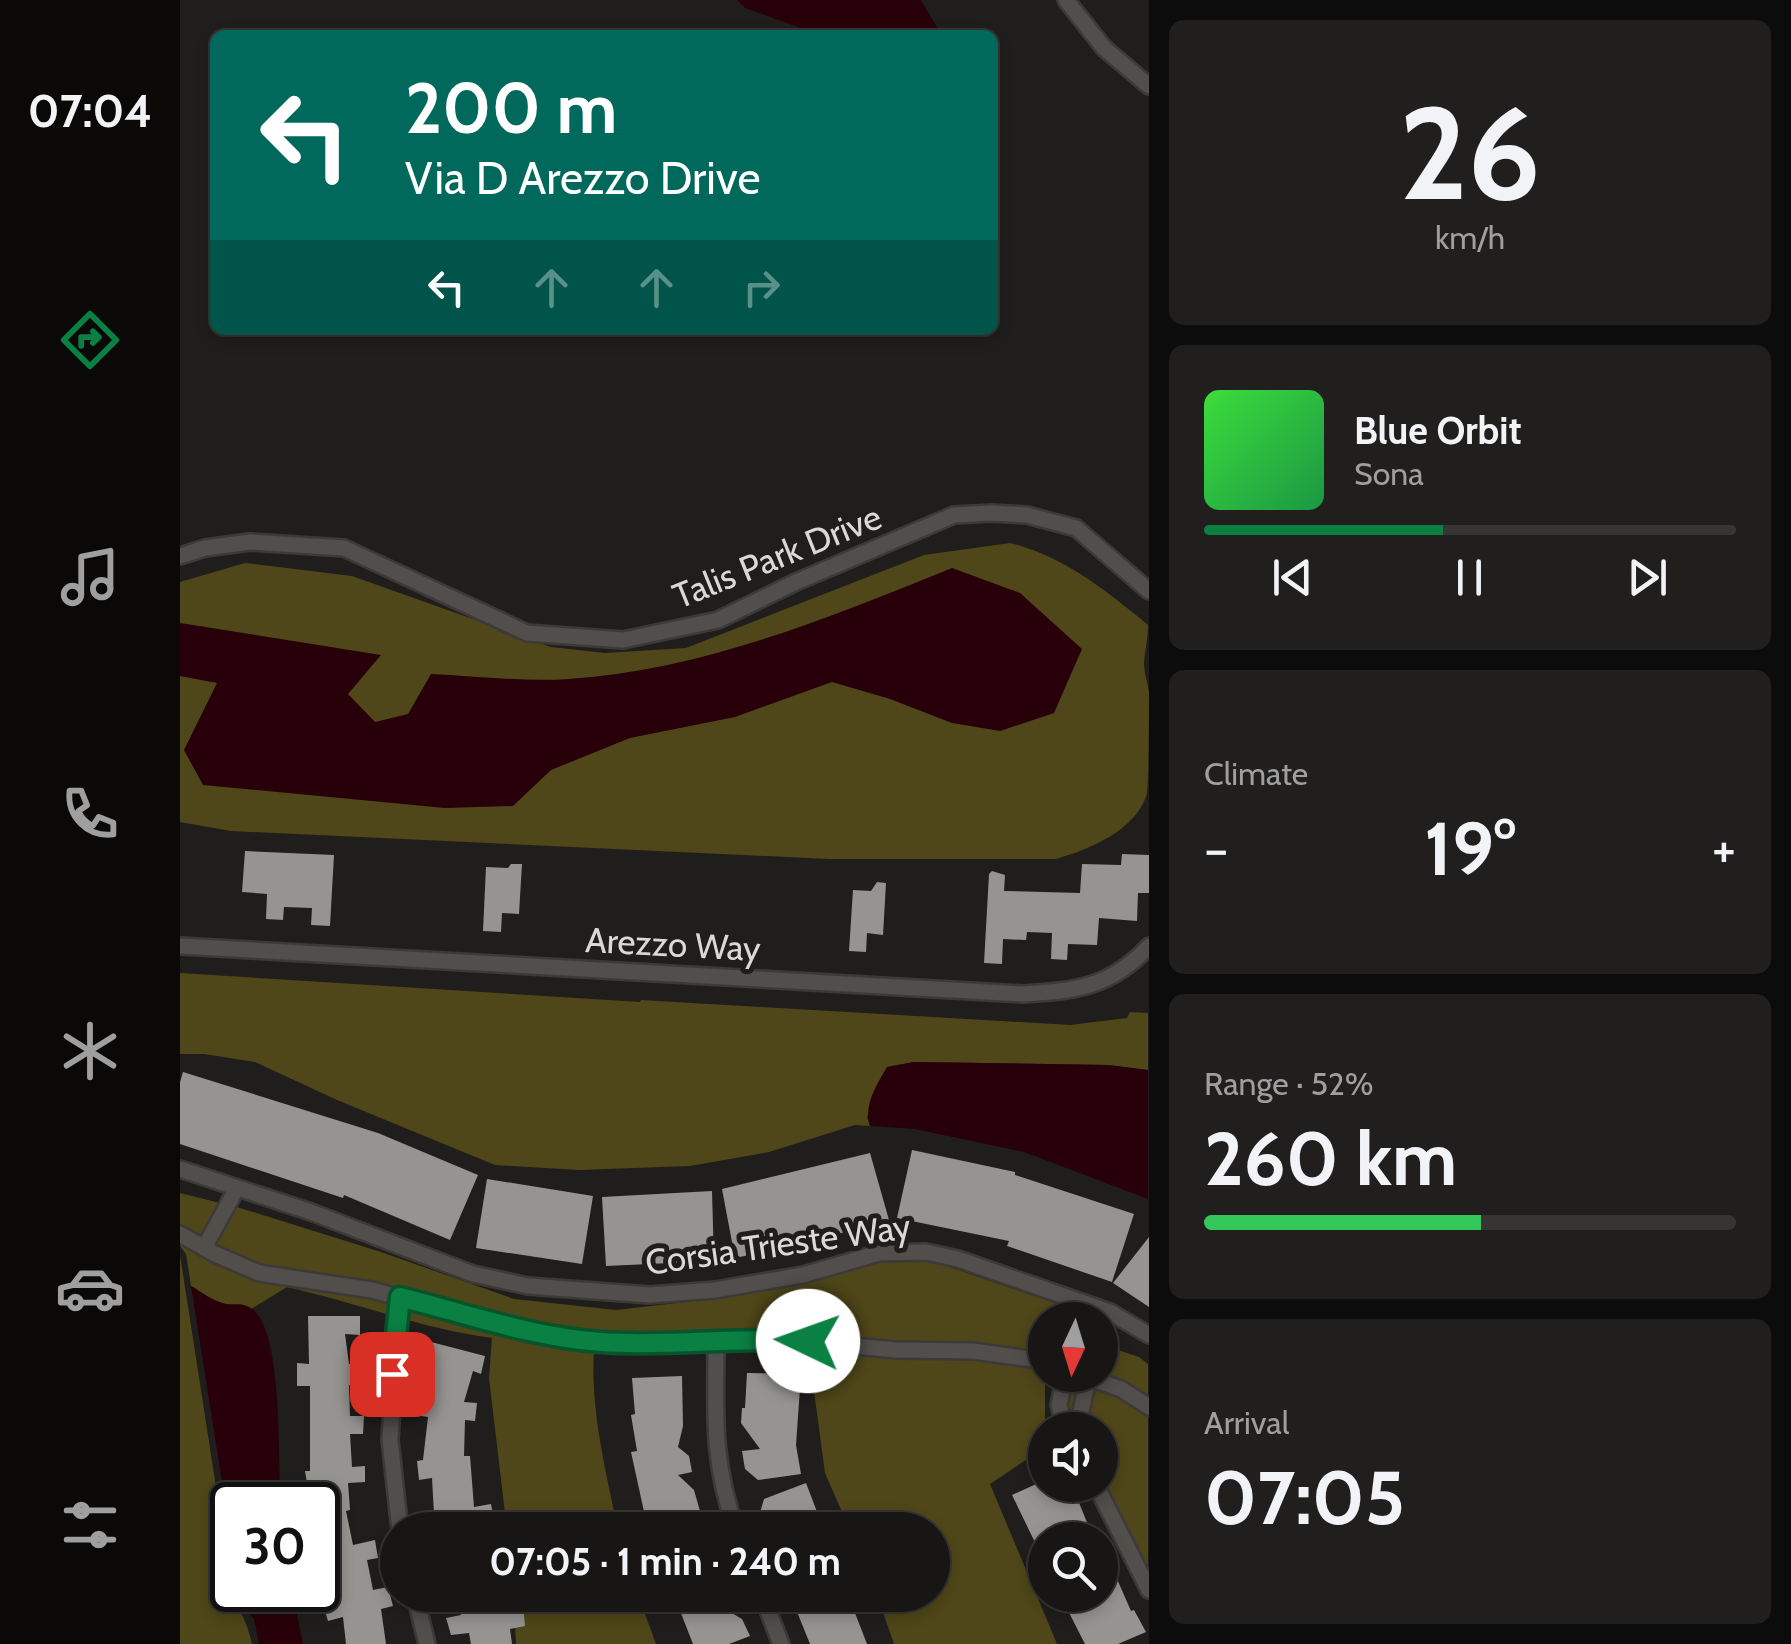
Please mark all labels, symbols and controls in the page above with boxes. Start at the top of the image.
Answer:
text: 200 m [405,65,617,151]
icon: left [240,70,370,200]
text: 26 [1399,74,1541,232]
text: 07:04 [28,84,152,138]
text: Via D Arezzo Drive [405,151,761,205]
text: km/h [1435,218,1505,257]
icon: left [419,260,474,315]
icon: ahead [524,260,579,315]
icon: ahead [629,260,684,315]
icon: right [734,260,789,315]
icon: directions [55,305,125,375]
text: Blue Orbit [1354,407,1522,454]
text: Sona [1354,454,1424,493]
street label: Talis Park Drive [667,495,887,617]
icon: music [55,542,125,612]
icon: previous [1265,550,1320,605]
icon: pause [1442,550,1497,605]
icon: next [1620,550,1675,605]
text: Climate [1204,754,1308,793]
icon: phone [55,779,125,849]
text: 19° [1424,803,1516,894]
text: − [1204,815,1228,882]
text: + [1712,815,1736,882]
street label: Arezzo Way [584,918,762,970]
icon: climate [55,1016,125,1086]
text: Range · 52% [1204,1064,1374,1103]
text: 260 km [1204,1113,1457,1204]
street label: Corsia Trieste Way [643,1204,914,1284]
icon: car [55,1253,125,1323]
position arrow [756,1289,860,1393]
north arrow [1028,1302,1118,1392]
map controls [1028,1302,1118,1612]
pin [350,1332,435,1417]
icon: arrive [365,1347,420,1402]
text: Arrival [1204,1403,1289,1442]
button: sound [1028,1412,1118,1502]
text: 07:05 [1204,1452,1405,1543]
speed limit sign: 30 [210,1482,340,1612]
icon: filters [55,1490,125,1560]
button: search [1028,1522,1118,1612]
text: 07:05 · 1 min · 240 m [489,1538,841,1585]

